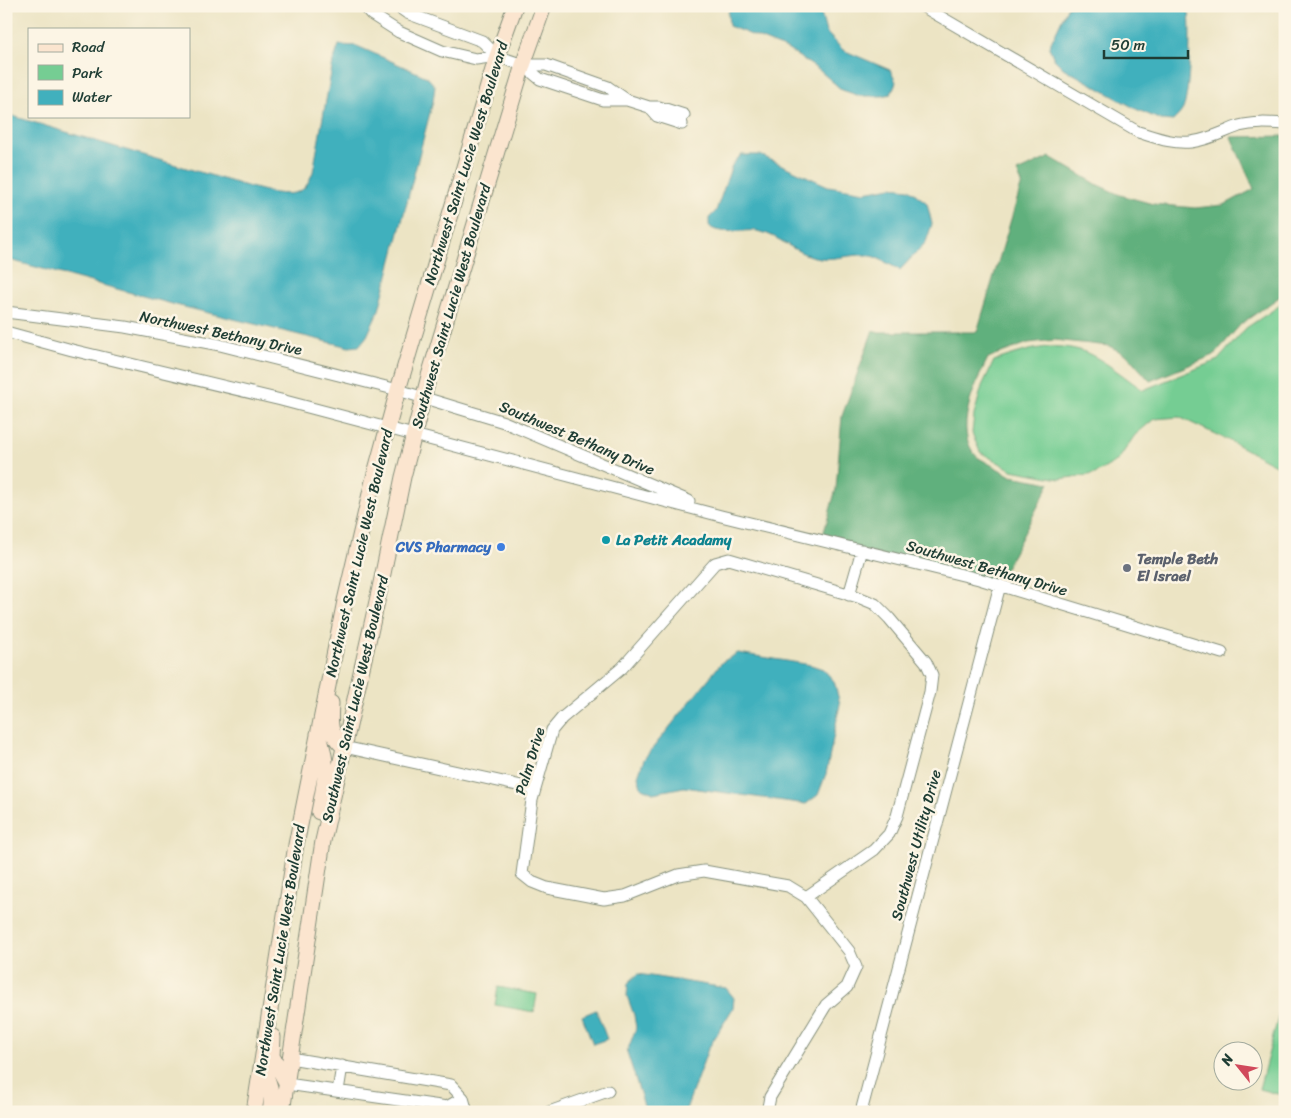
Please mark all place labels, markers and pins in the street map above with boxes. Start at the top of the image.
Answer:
place label: La Petit Acadamy [616,527,732,553]
place label: CVS Pharmacy [395,534,492,560]
marker: La Petit Acadamy [600,534,612,546]
marker: CVS Pharmacy [495,541,507,553]
place label: Temple Beth El Israel [1137,546,1218,589]
marker: Temple Beth El Israel [1121,562,1133,574]

